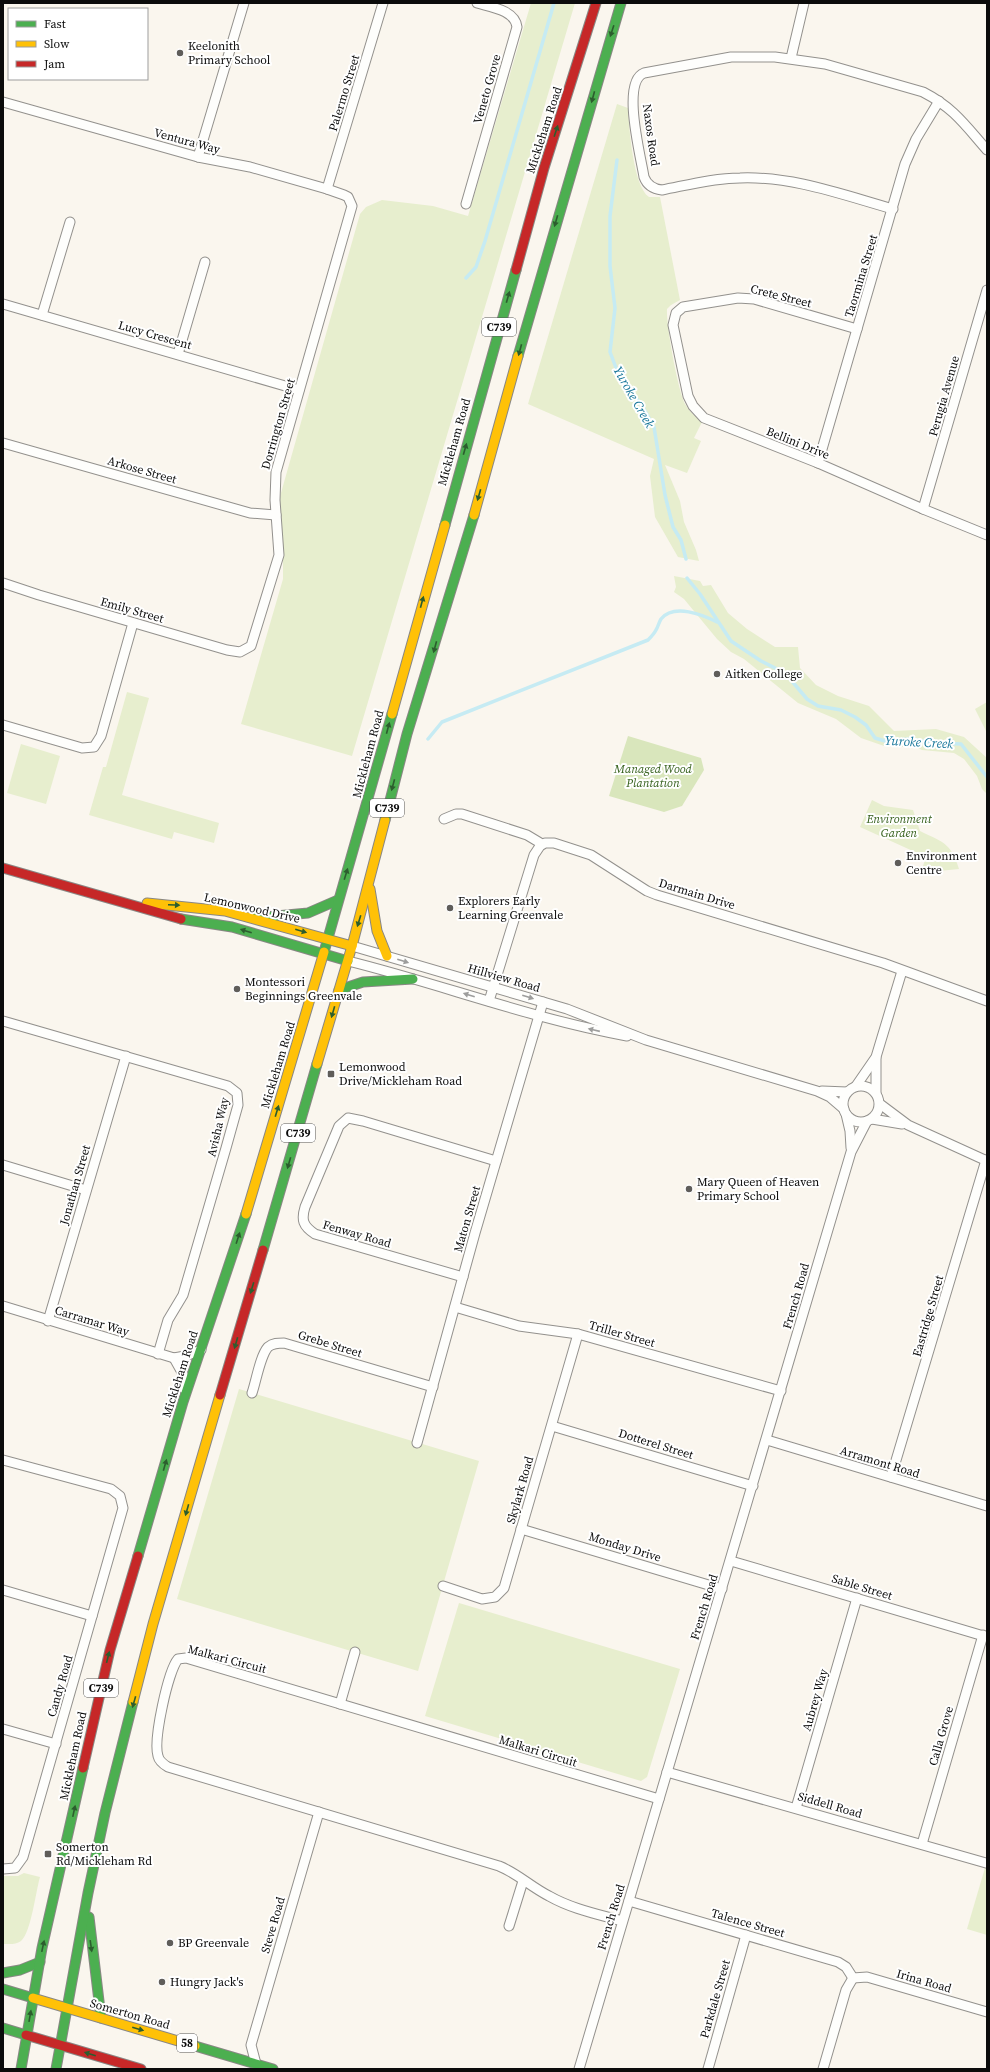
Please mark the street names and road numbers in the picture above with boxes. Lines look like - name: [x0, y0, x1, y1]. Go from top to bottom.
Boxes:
- street label: Veneto Grove: [469, 52, 505, 126]
- street label: Palermo Street: [325, 53, 363, 133]
- street label: Mickleham Road: [522, 84, 566, 175]
- street label: Naxos Road: [639, 103, 663, 167]
- street label: Ventura Way: [152, 124, 223, 158]
- street label: Taormina Street: [841, 232, 881, 320]
- street label: Crete Street: [749, 281, 813, 311]
- street label: Lucy Crescent: [117, 317, 194, 353]
- road number: C739: [482, 318, 516, 336]
- street label: Perugia Avenue: [925, 354, 963, 438]
- street label: Dorrington Street: [257, 377, 299, 471]
- street label: Mickleham Road: [434, 396, 474, 488]
- street label: Bellini Drive: [764, 423, 832, 463]
- street label: Arkose Street: [106, 453, 178, 487]
- street label: Emily Street: [99, 593, 166, 627]
- street label: Mickleham Road: [349, 708, 387, 800]
- road number: C739: [370, 799, 404, 817]
- street label: Darmain Drive: [657, 875, 737, 913]
- street label: Lemonwood Drive: [202, 889, 302, 927]
- street label: Hillview Road: [466, 960, 542, 996]
- street label: Mickleham Road: [257, 1019, 299, 1111]
- street label: Avisha Way: [203, 1095, 233, 1158]
- road number: C739: [281, 1124, 315, 1142]
- street label: Jonathan Street: [56, 1143, 94, 1228]
- street label: Maton Street: [450, 1184, 484, 1254]
- street label: Fenway Road: [321, 1217, 393, 1251]
- street label: French Road: [779, 1261, 813, 1331]
- street label: Eastridge Street: [909, 1273, 947, 1358]
- street label: Carramar Way: [53, 1302, 132, 1340]
- street label: Triller Street: [587, 1317, 657, 1351]
- street label: Grebe Street: [296, 1327, 364, 1361]
- street label: Mickleham Road: [158, 1328, 202, 1419]
- street label: Dotterel Street: [617, 1425, 695, 1463]
- street label: Arramont Road: [838, 1442, 922, 1482]
- street label: Skylark Road: [503, 1454, 537, 1526]
- street label: Monday Drive: [587, 1528, 663, 1566]
- street label: Sable Street: [830, 1570, 894, 1604]
- street label: French Road: [686, 1572, 722, 1642]
- street label: Malkari Circuit: [186, 1641, 268, 1677]
- street label: Candy Road: [44, 1653, 77, 1719]
- street label: Aubrey Way: [798, 1666, 832, 1733]
- road number: C739: [84, 1679, 118, 1697]
- street label: Calla Grove: [925, 1704, 957, 1768]
- street label: Mickleham Road: [56, 1710, 90, 1802]
- street label: Malkari Circuit: [497, 1732, 579, 1770]
- street label: Siddell Road: [796, 1788, 864, 1822]
- street label: French Road: [593, 1882, 629, 1952]
- street label: Steve Road: [257, 1895, 289, 1955]
- street label: Talence Street: [709, 1905, 787, 1941]
- street label: Parkdale Street: [696, 1958, 734, 2040]
- street label: Irina Road: [895, 1966, 954, 1997]
- street label: Somerton Road: [88, 1995, 172, 2033]
- road number: 58: [177, 2034, 197, 2052]

